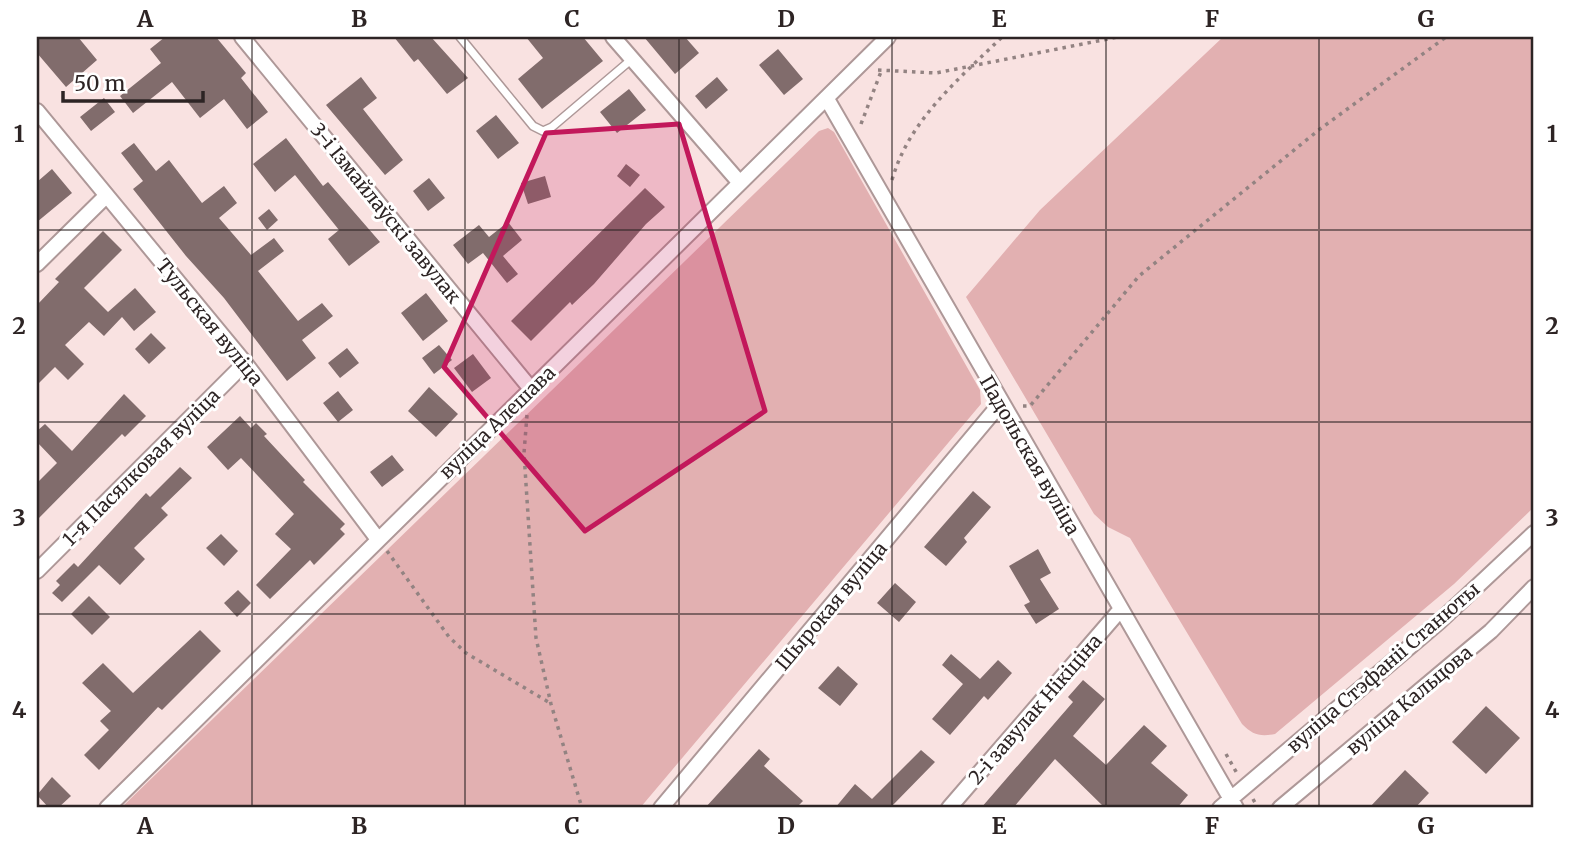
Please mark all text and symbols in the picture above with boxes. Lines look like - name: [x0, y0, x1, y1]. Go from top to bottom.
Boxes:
- text: A: [136, 4, 154, 33]
- text: B: [351, 4, 367, 33]
- text: C: [564, 4, 580, 33]
- text: D: [777, 4, 795, 33]
- text: E: [991, 4, 1007, 33]
- text: F: [1205, 4, 1219, 33]
- text: G: [1418, 4, 1435, 33]
- scale bar: [63, 60, 203, 104]
- text: 50 m: [74, 70, 125, 97]
- street label: 3-і Ізмайлаўскі завулак: [306, 118, 466, 308]
- text: 1: [14, 119, 25, 148]
- text: 1: [1547, 119, 1558, 148]
- street label: Тульская вуліца: [151, 254, 269, 390]
- text: 2: [12, 311, 26, 340]
- text: 2: [1545, 311, 1559, 340]
- street label: вуліца Алешава: [434, 361, 560, 483]
- street label: Падольская вуліца: [975, 371, 1085, 539]
- street label: 1-я Пасялковая вуліца: [57, 383, 225, 551]
- text: 3: [12, 503, 26, 532]
- text: 3: [1545, 503, 1559, 532]
- street label: Шырокая вуліца: [770, 537, 892, 675]
- street label: вуліца Стэфаніі Станюты: [1282, 577, 1484, 757]
- street label: 2-і завулак Нікіціна: [963, 629, 1107, 789]
- street label: вуліца Кальцова: [1341, 640, 1477, 760]
- text: 4: [12, 695, 27, 724]
- text: 4: [1545, 695, 1560, 724]
- text: A: [136, 811, 154, 840]
- text: B: [351, 811, 367, 840]
- text: C: [564, 811, 580, 840]
- text: D: [777, 811, 795, 840]
- text: E: [991, 811, 1007, 840]
- text: F: [1205, 811, 1219, 840]
- text: G: [1418, 811, 1435, 840]

